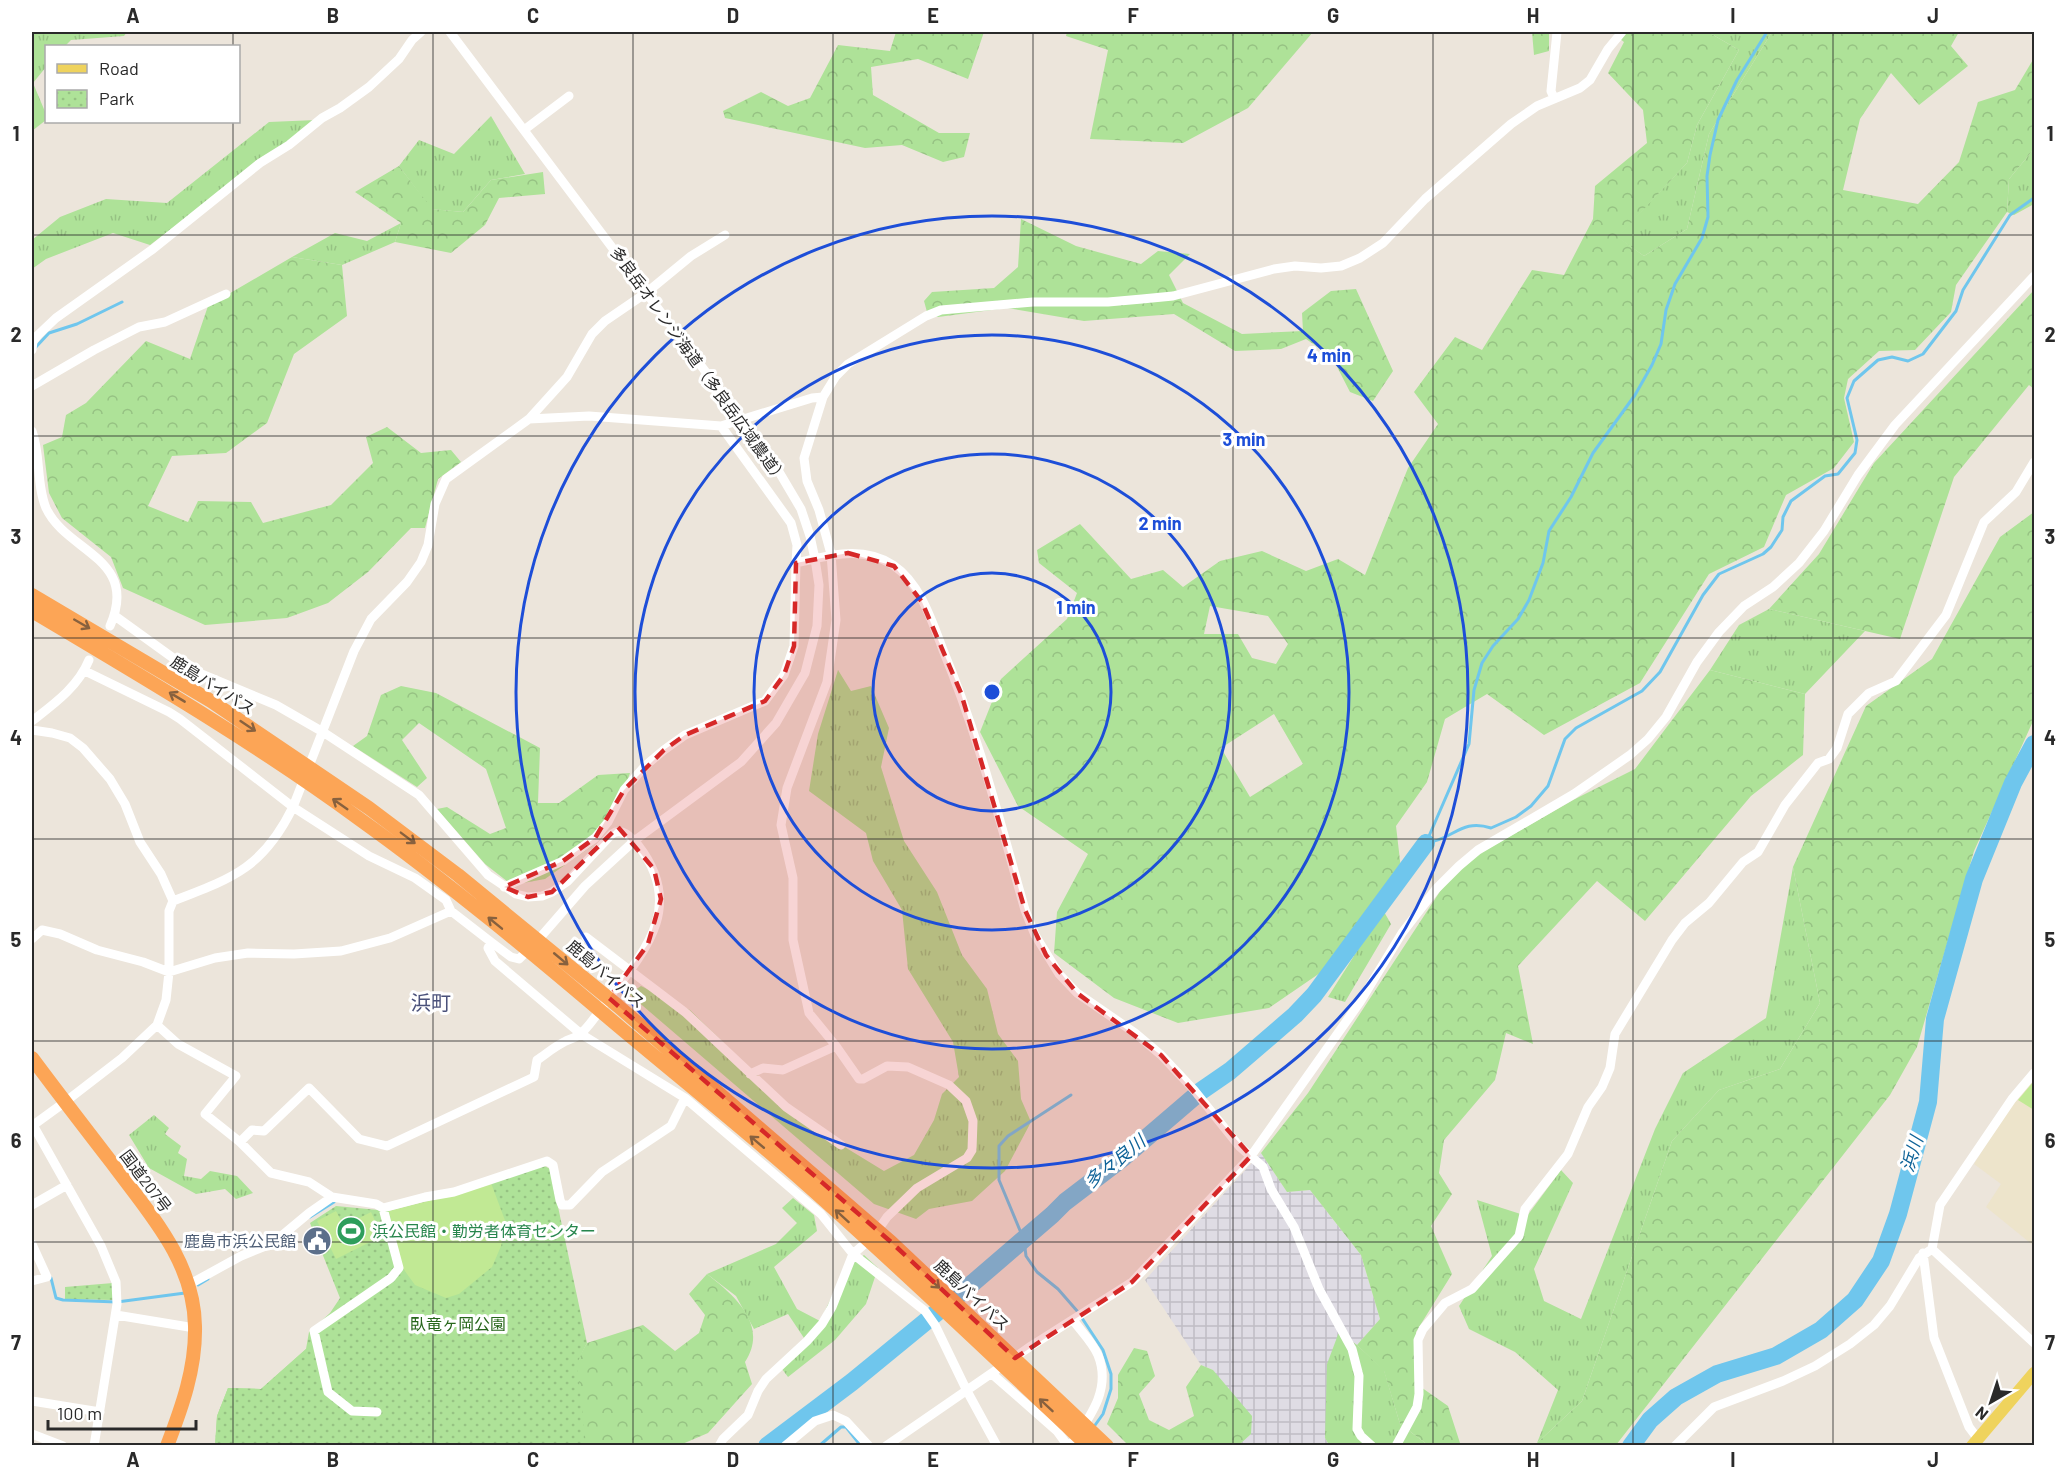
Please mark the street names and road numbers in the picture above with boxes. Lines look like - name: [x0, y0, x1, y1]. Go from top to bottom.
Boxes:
- street label: 多良岳オレンジ海道（多良岳広域農道）: [607, 243, 792, 487]
- street label: 鹿島バイパス: [168, 651, 259, 718]
- street label: 鹿島バイパス: [564, 936, 649, 1012]
- street label: 国道207号: [117, 1146, 176, 1216]
- street label: 鹿島バイパス: [931, 1255, 1014, 1334]

